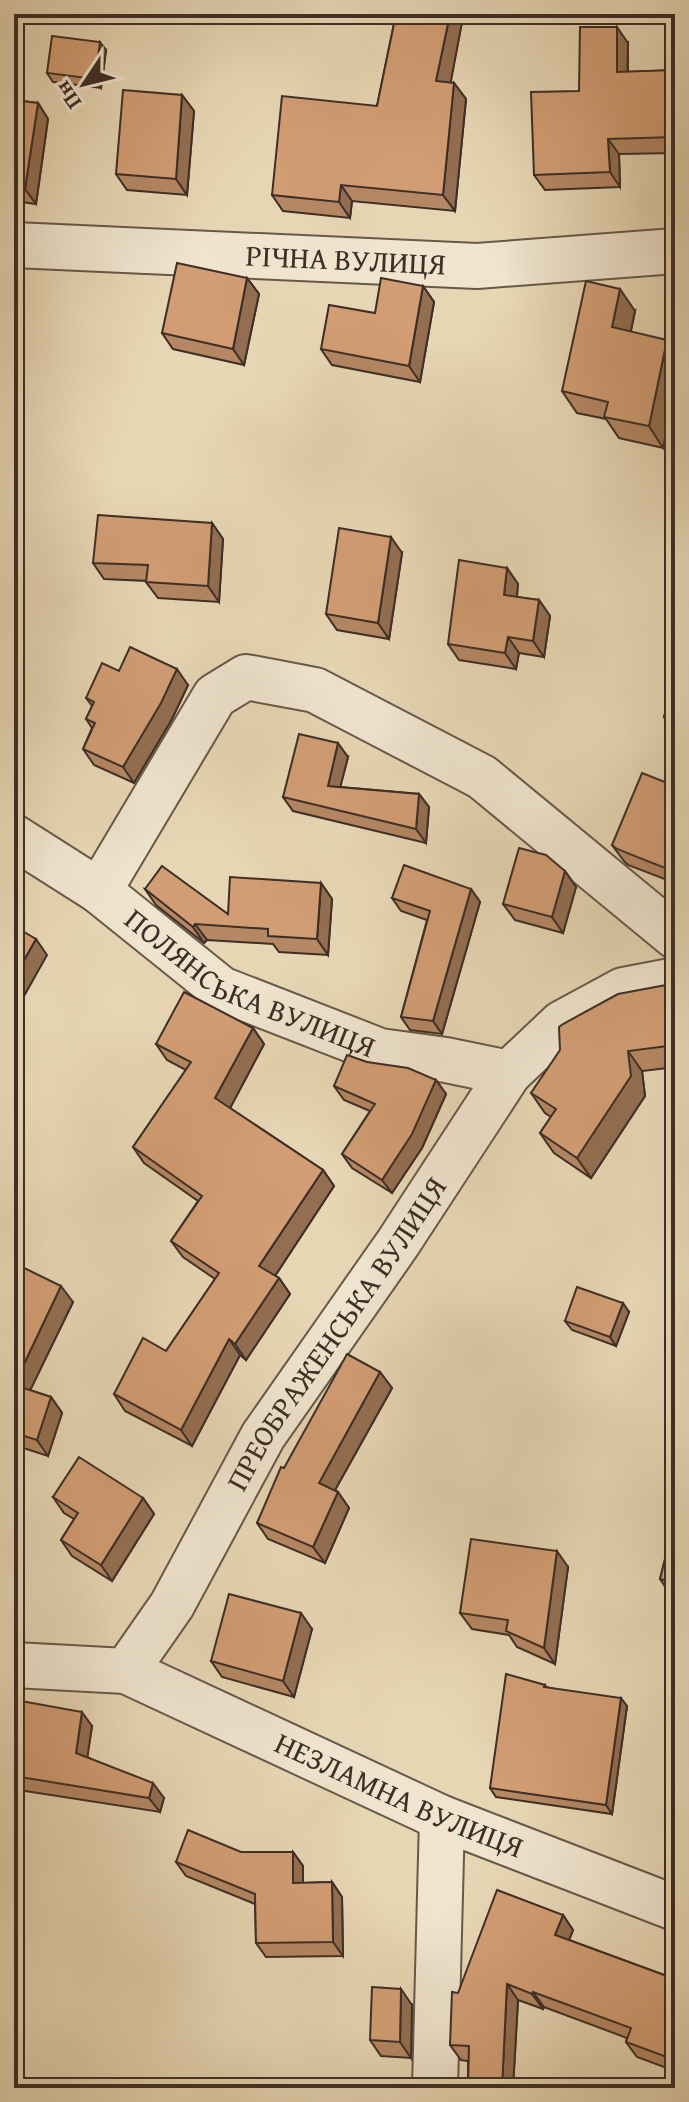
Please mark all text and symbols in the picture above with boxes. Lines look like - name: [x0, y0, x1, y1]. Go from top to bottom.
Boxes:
- north arrow: [44, 44, 124, 124]
- text: Пн: [46, 75, 89, 116]
- street label: РІЧНА ВУЛИЦЯ: [245, 233, 447, 286]
- street label: ПОЛЯНСЬКА ВУЛИЦЯ: [116, 897, 382, 1068]
- street label: ПРЕОБРАЖЕНСЬКА ВУЛИЦЯ: [215, 1167, 457, 1498]
- street label: НЕЗЛАМНА ВУЛИЦЯ: [268, 1720, 530, 1868]

